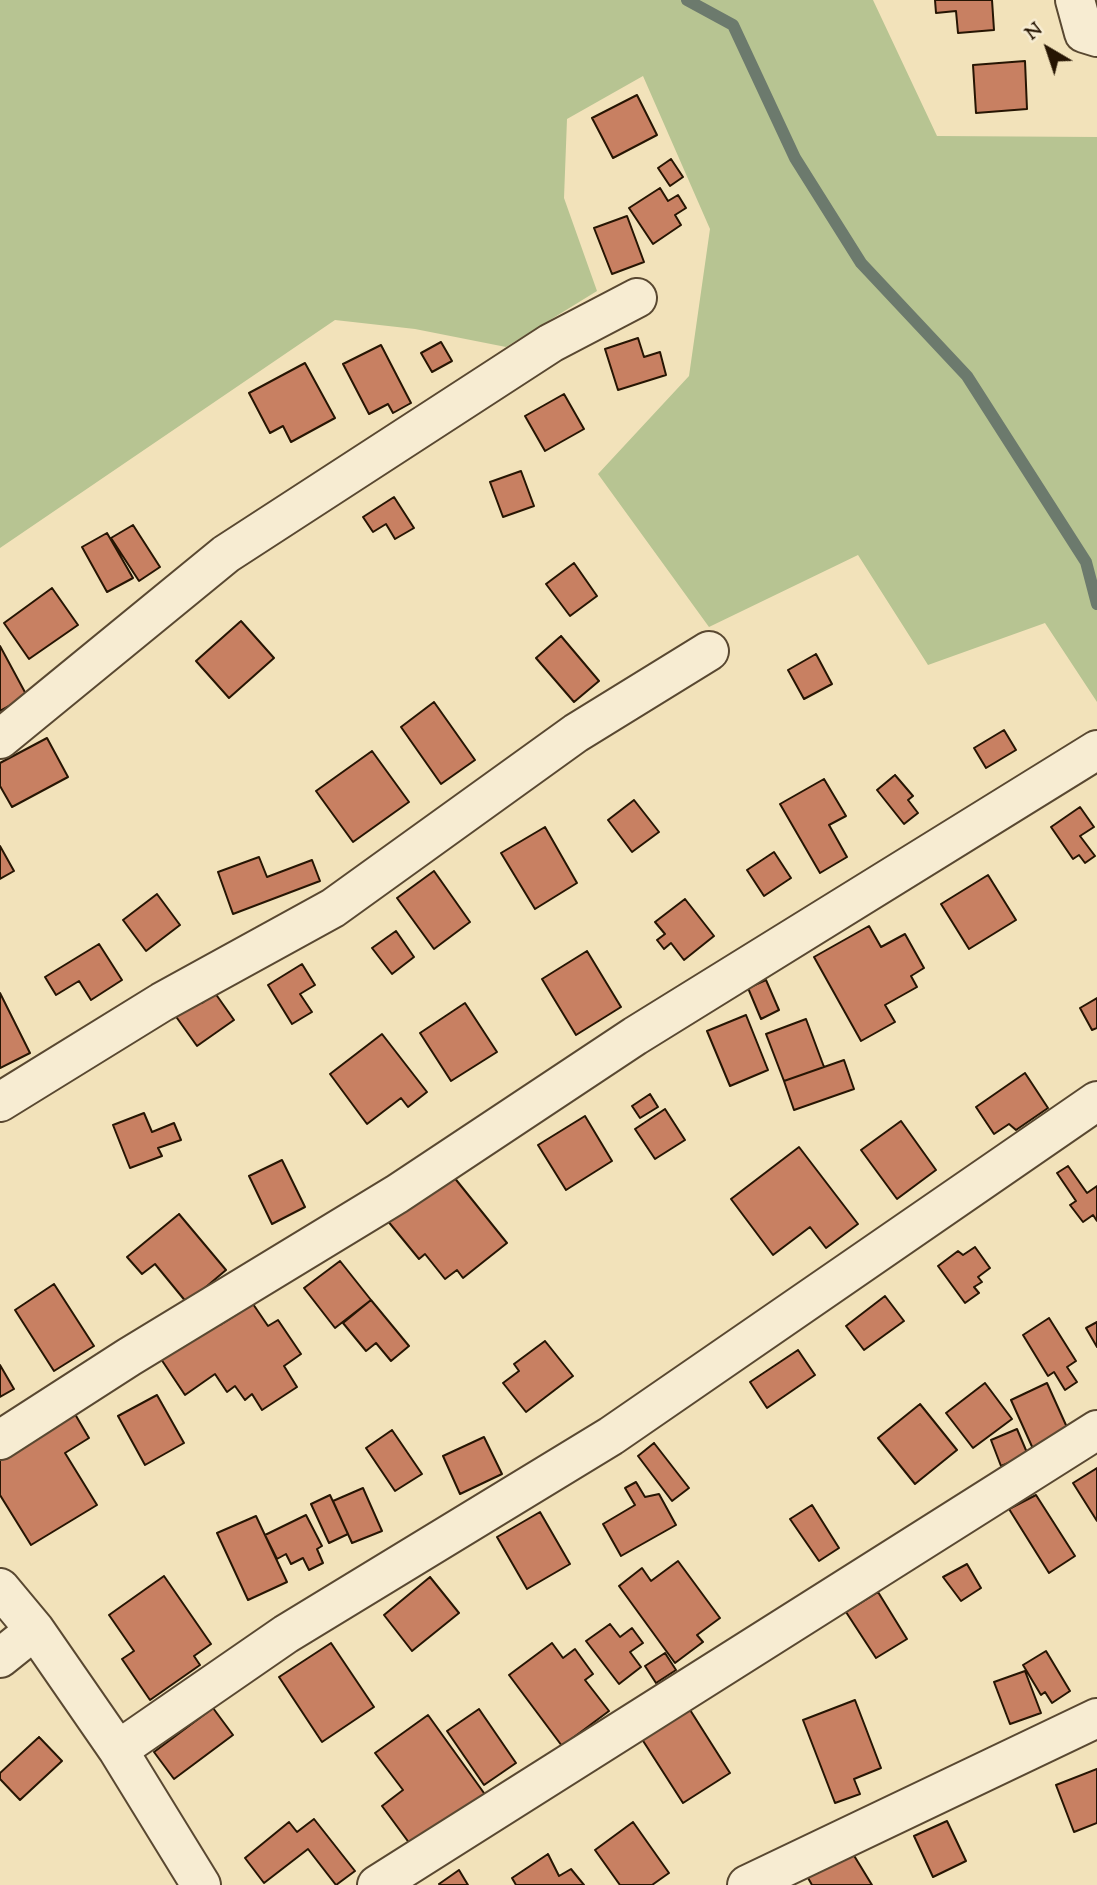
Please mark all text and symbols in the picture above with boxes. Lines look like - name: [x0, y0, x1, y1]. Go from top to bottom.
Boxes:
- north arrow: [1013, 14, 1083, 84]
- text: N: [1020, 17, 1049, 48]

